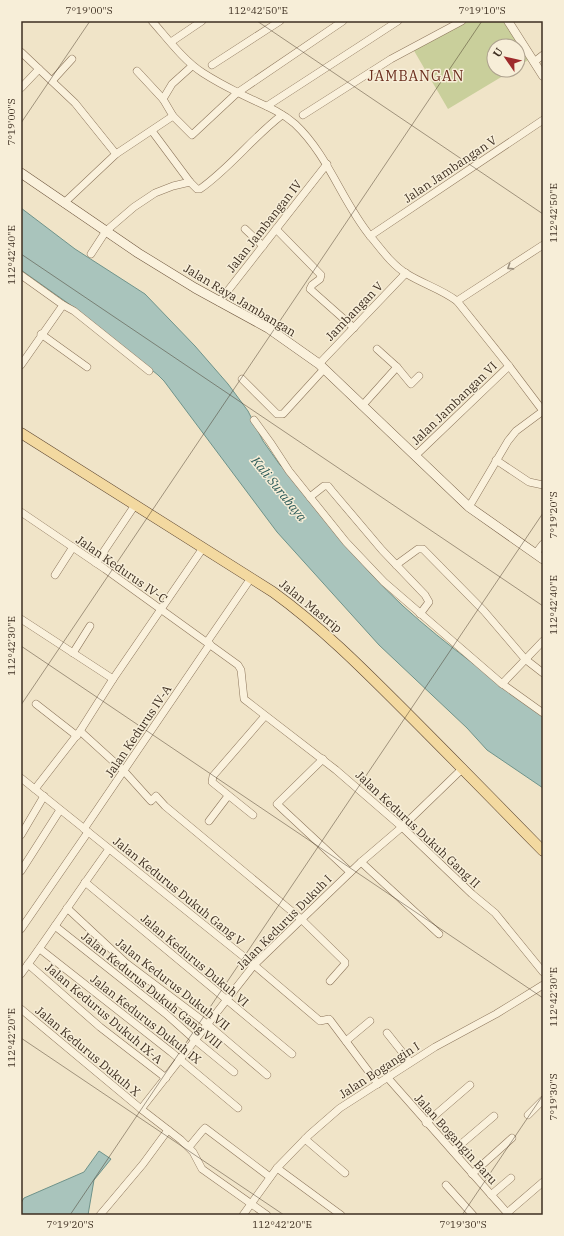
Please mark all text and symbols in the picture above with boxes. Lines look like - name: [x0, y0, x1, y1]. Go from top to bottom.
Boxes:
- text: 7°19'00"S: [65, 4, 113, 17]
- text: 112°42'50"E: [228, 4, 288, 17]
- text: 7°19'10"S: [458, 4, 506, 17]
- north arrow: [486, 38, 526, 78]
- text: U: [490, 45, 506, 60]
- district label: JAMBANGAN: [368, 67, 464, 85]
- text: 7°19'00"S: [5, 98, 18, 146]
- street label: Jalan Jambangan V: [401, 132, 499, 206]
- street label: Jalan Jambangan IV: [223, 177, 305, 275]
- text: 112°42'50"E: [547, 183, 560, 243]
- text: 112°42'40"E: [5, 225, 18, 285]
- street label: Jalan Raya Jambangan: [181, 261, 299, 340]
- one-way arrow: [507, 262, 514, 269]
- street label: Jambangan V: [322, 278, 386, 344]
- street label: Jalan Jambangan VI: [408, 358, 500, 448]
- water label: Kali Surabaya: [247, 452, 310, 525]
- text: 7°19'20"S: [547, 491, 560, 539]
- street label: Jalan Kedurus IV-C: [73, 532, 171, 606]
- text: 112°42'40"E: [547, 575, 560, 635]
- street label: Jalan Mastrip: [277, 576, 345, 636]
- text: 112°42'30"E: [5, 616, 18, 676]
- street label: Jalan Kedurus IV-A: [102, 681, 175, 780]
- street label: Jalan Kedurus Dukuh Gang II: [353, 767, 483, 891]
- street label: Jalan Kedurus Dukuh Gang V: [110, 833, 248, 949]
- street label: Jalan Kedurus Dukuh I: [233, 871, 335, 973]
- street label: Jalan Kedurus Dukuh VI: [138, 910, 252, 1010]
- street label: Jalan Kedurus Dukuh Gang VIII: [79, 929, 225, 1051]
- street label: Jalan Kedurus Dukuh VII: [113, 935, 233, 1033]
- street label: Jalan Kedurus Dukuh IX-A: [42, 960, 166, 1066]
- text: 112°42'30"E: [547, 967, 560, 1027]
- street label: Jalan Kedurus Dukuh IX: [88, 971, 204, 1067]
- street label: Jalan Kedurus Dukuh X: [33, 1003, 143, 1099]
- text: 112°42'20"E: [5, 1008, 18, 1068]
- street label: Jalan Bogangin I: [336, 1038, 422, 1102]
- text: 7°19'30"S: [547, 1073, 560, 1121]
- street label: Jalan Bogangin Baru: [411, 1091, 501, 1188]
- text: 7°19'20"S: [46, 1218, 94, 1231]
- text: 112°42'20"E: [252, 1218, 312, 1231]
- text: 7°19'30"S: [439, 1218, 487, 1231]

